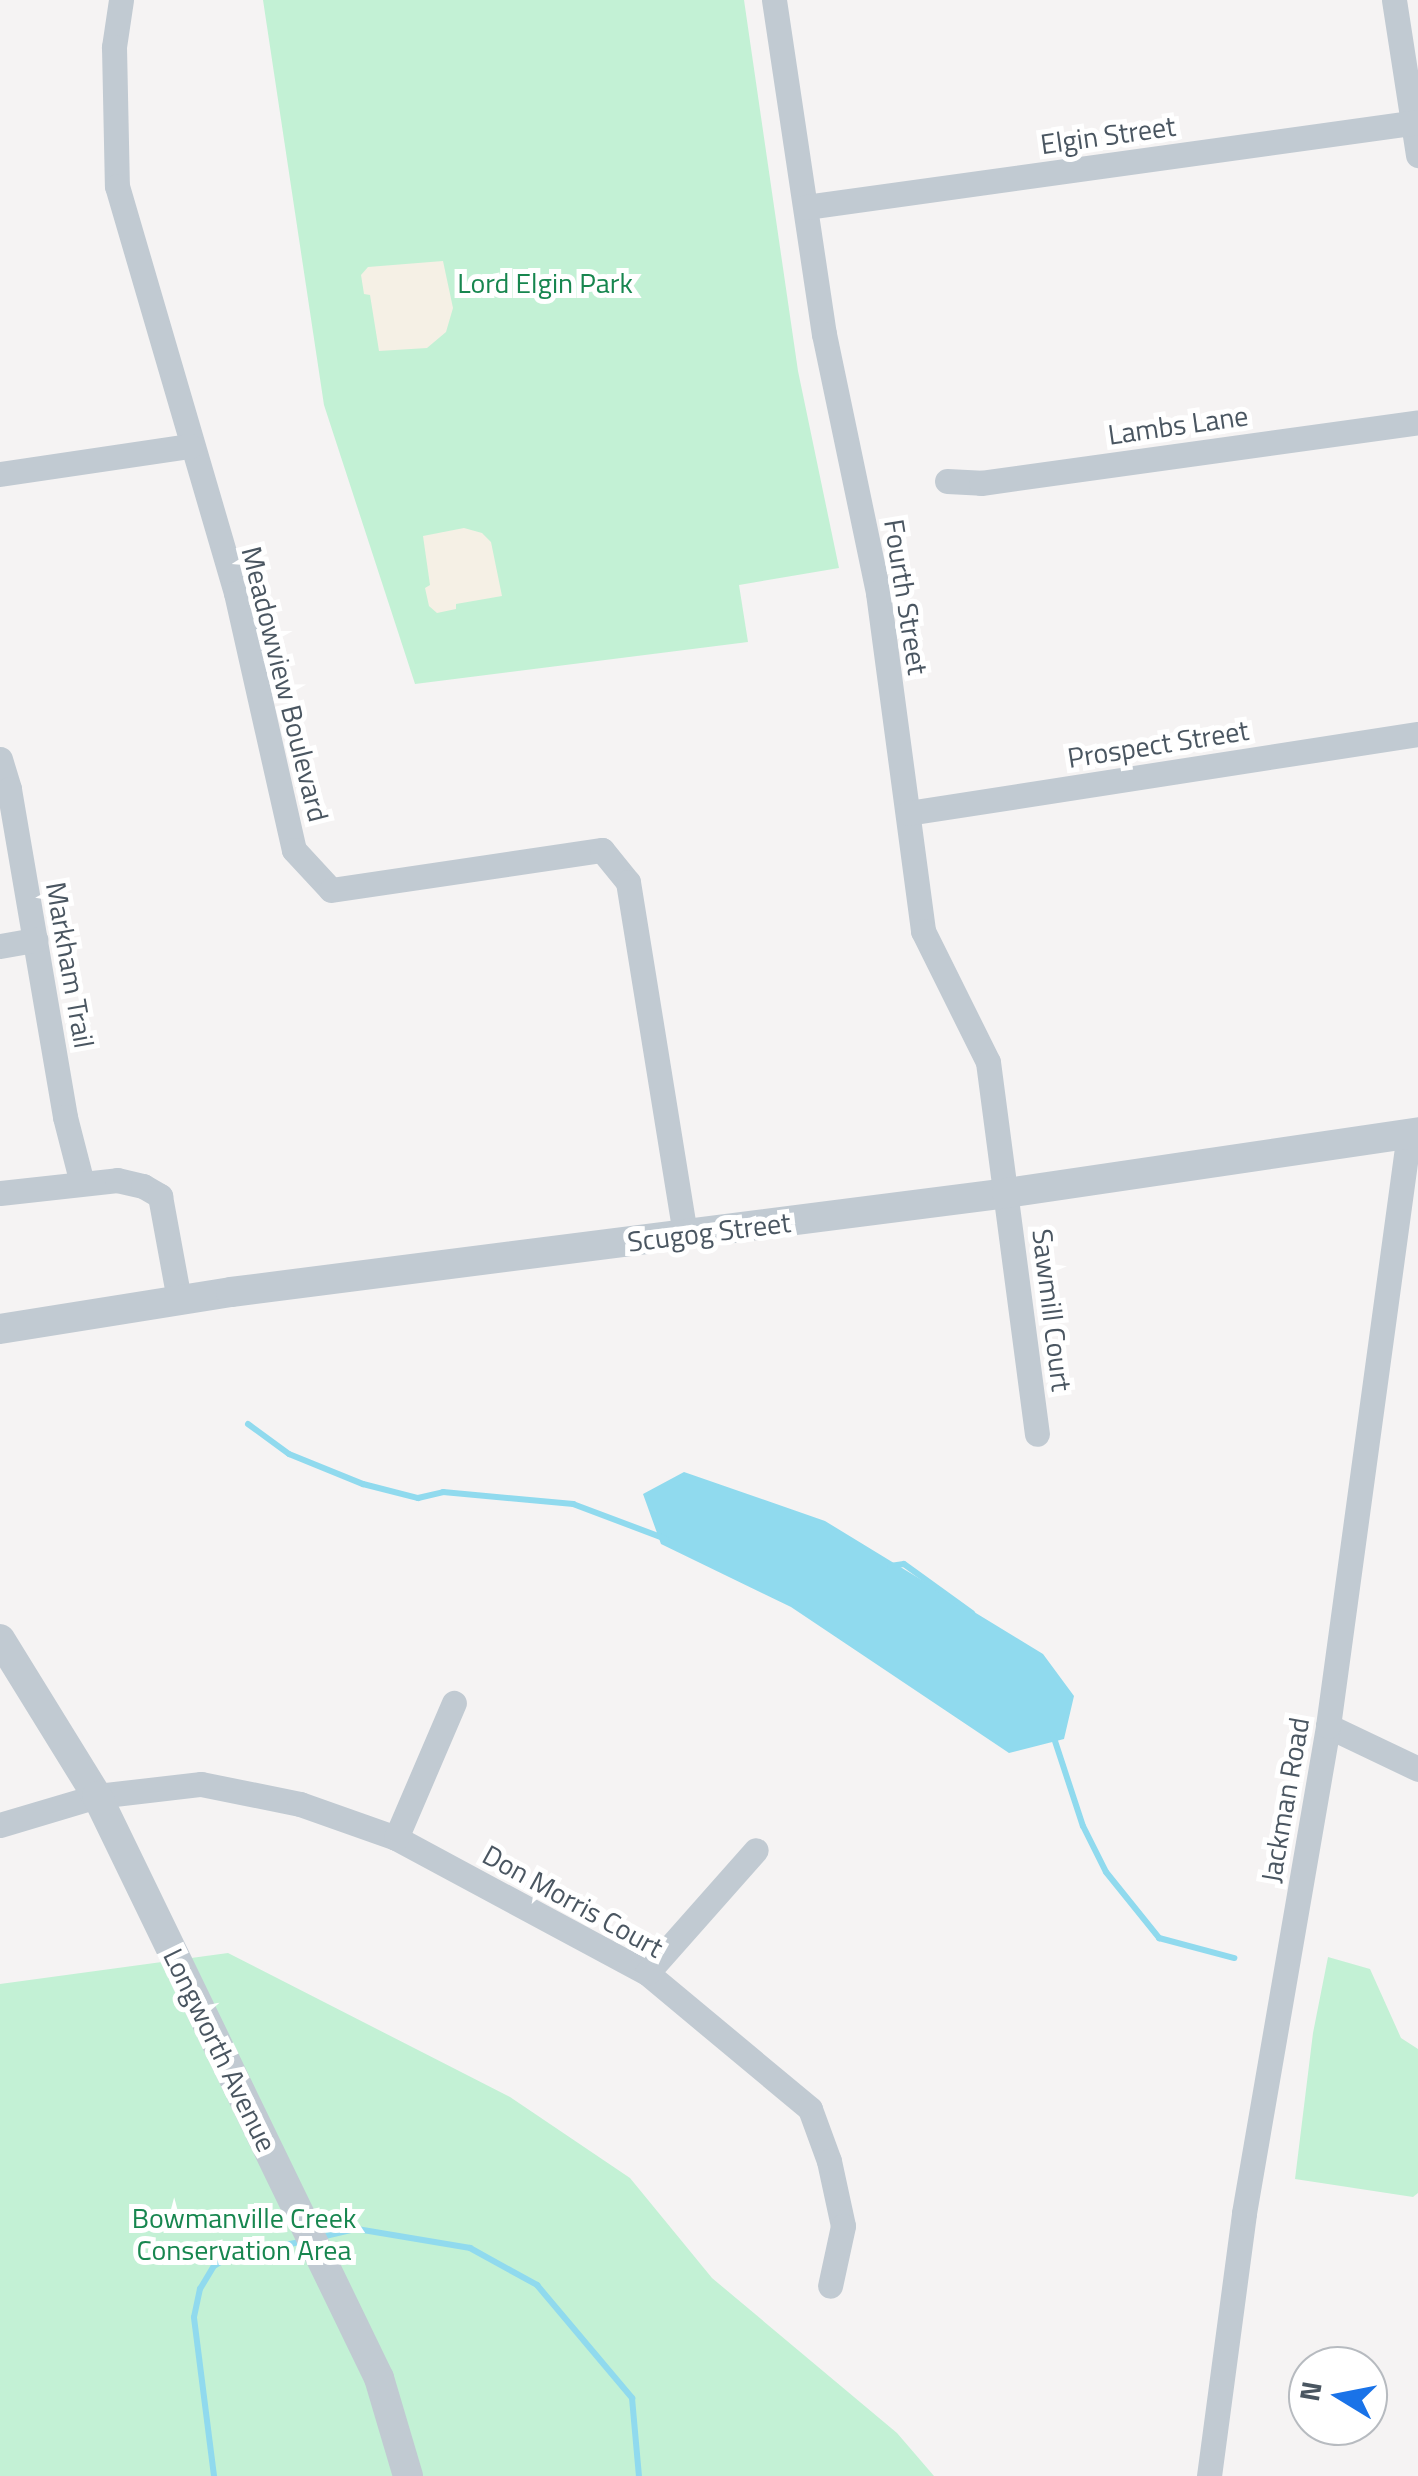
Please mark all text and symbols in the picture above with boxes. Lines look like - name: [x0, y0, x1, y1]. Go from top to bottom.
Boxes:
- street label: Elgin Street: [1038, 109, 1178, 161]
- park label: Lord Elgin Park: [457, 266, 633, 300]
- street label: Lambs Lane: [1106, 399, 1250, 451]
- street label: Fourth Street: [877, 517, 935, 677]
- street label: Meadowview Boulevard: [235, 543, 335, 825]
- street label: Prospect Street: [1065, 713, 1251, 775]
- street label: Markham Trail: [39, 879, 101, 1051]
- street label: Scugog Street: [625, 1205, 793, 1259]
- street label: Sawmill Court: [1025, 1227, 1079, 1393]
- street label: Jackman Road: [1254, 1715, 1316, 1885]
- street label: Don Morris Court: [477, 1838, 669, 1964]
- street label: Longworth Avenue: [156, 1943, 284, 2157]
- park label: Bowmanville Creek Conservation Area: [132, 2201, 356, 2267]
- north arrow: [1288, 2346, 1388, 2446]
- text: N: [1287, 2378, 1333, 2404]

